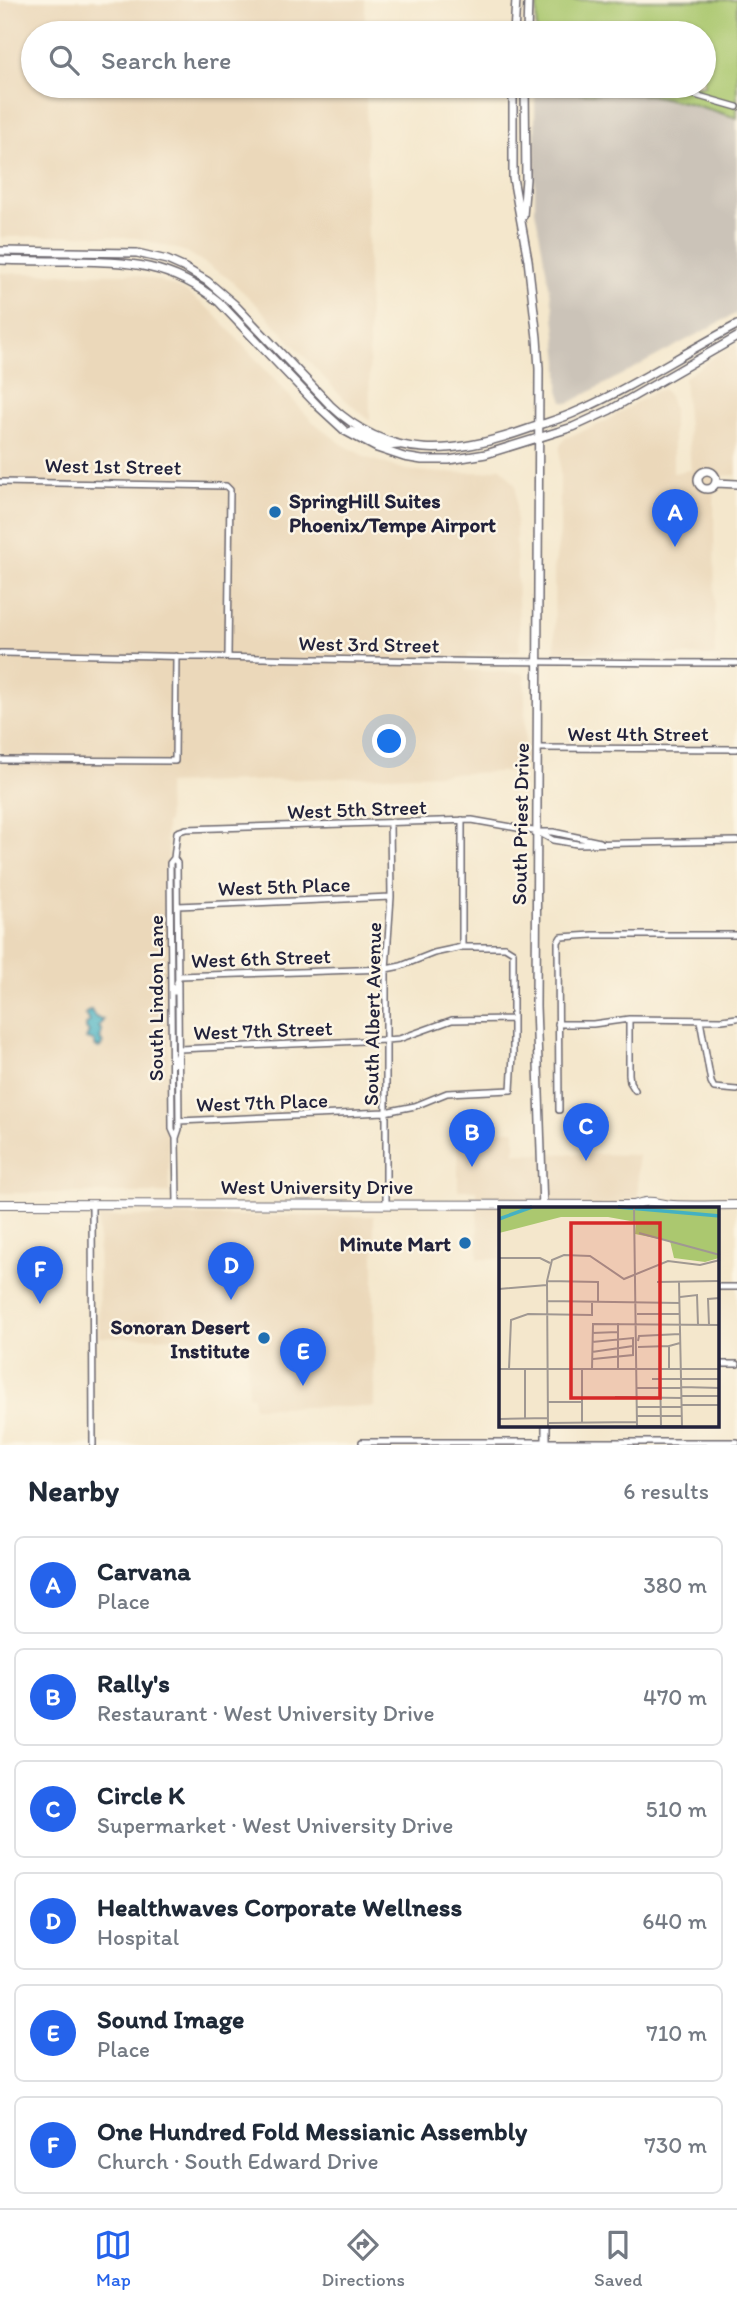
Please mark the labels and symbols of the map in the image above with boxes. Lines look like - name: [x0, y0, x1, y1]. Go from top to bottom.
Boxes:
- street label: West 1st Street: [44, 452, 182, 480]
- place label: SpringHill Suites Phoenix/Tempe Airport: [289, 488, 496, 538]
- pin: A: [652, 489, 698, 547]
- marker: SpringHill Suites Phoenix/Tempe Airport: [267, 504, 283, 520]
- street label: West 3rd Street: [298, 630, 440, 658]
- street label: West 4th Street: [567, 721, 709, 746]
- your location: [372, 724, 406, 758]
- street label: South Priest Drive: [506, 743, 534, 905]
- street label: West 5th Street: [287, 794, 427, 824]
- street label: West 5th Place: [217, 871, 351, 901]
- street label: South Lindon Lane: [143, 915, 168, 1081]
- street label: South Albert Avenue: [358, 922, 386, 1106]
- street label: West 6th Street: [191, 943, 332, 973]
- street label: West 7th Street: [193, 1015, 333, 1045]
- street label: West 7th Place: [195, 1087, 329, 1117]
- pin: C: [563, 1103, 609, 1161]
- pin: B: [449, 1109, 495, 1167]
- street label: West University Drive: [221, 1174, 413, 1199]
- inset map: [499, 1207, 720, 1428]
- place label: Minute Mart: [339, 1231, 451, 1256]
- marker: Minute Mart: [457, 1235, 473, 1251]
- pin: D: [208, 1242, 254, 1300]
- pin: F: [17, 1246, 63, 1304]
- place label: Sonoran Desert Institute: [110, 1314, 250, 1363]
- pin: E: [280, 1328, 326, 1386]
- marker: Sonoran Desert Institute: [256, 1330, 272, 1346]

